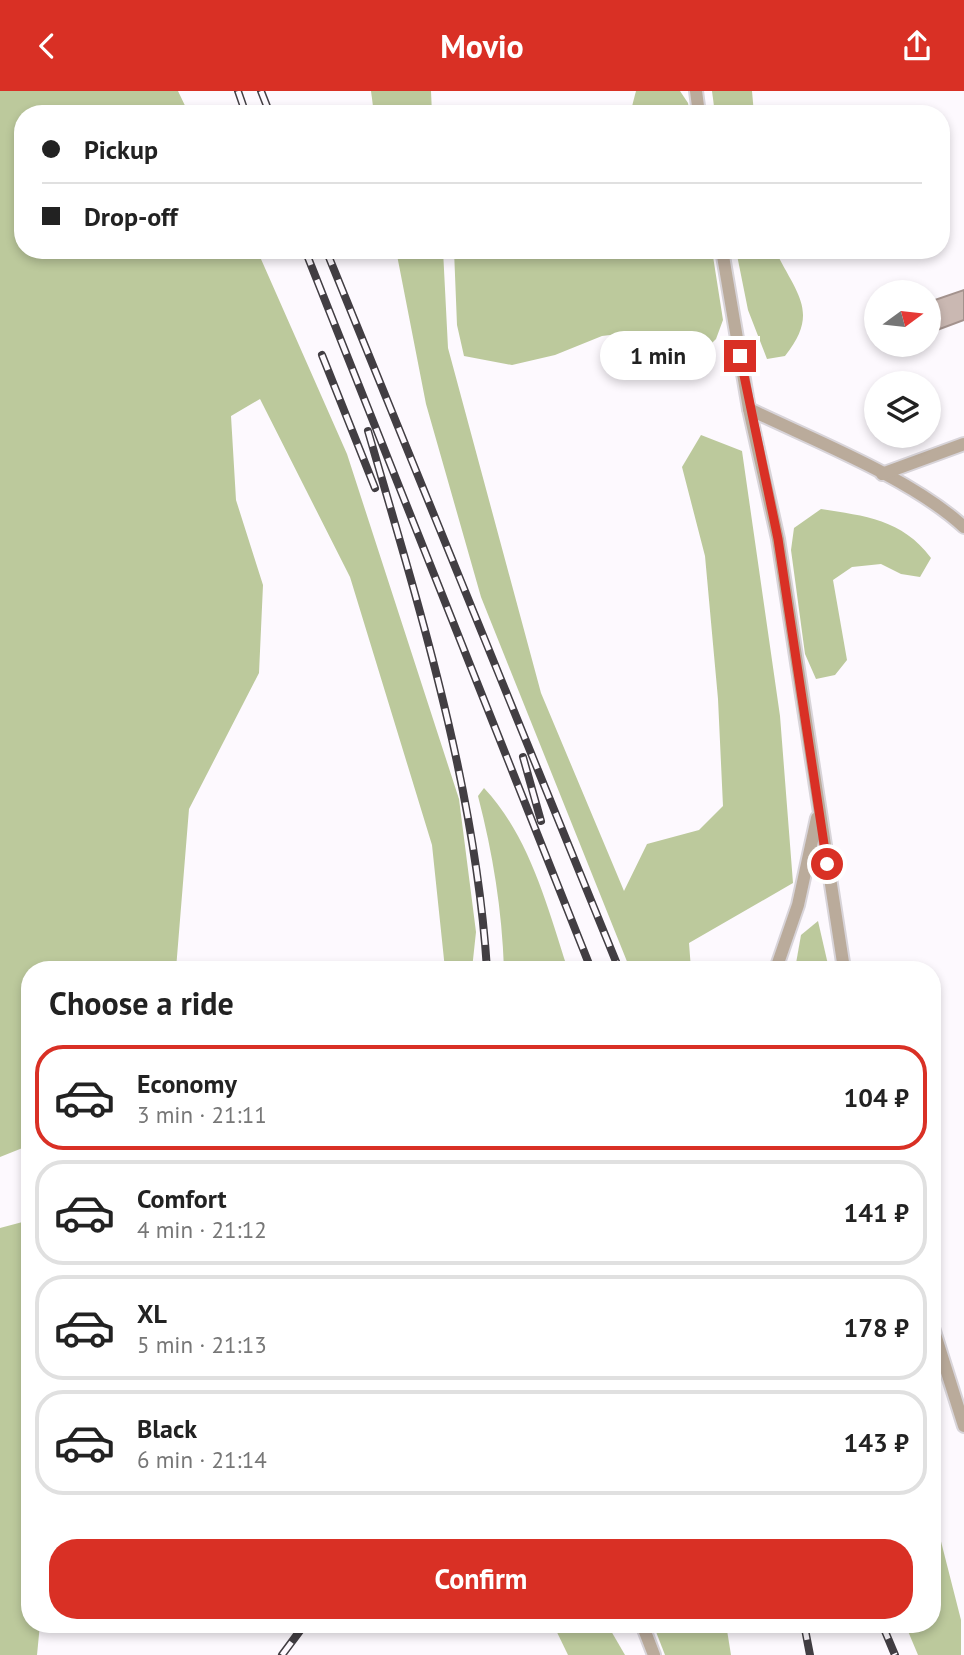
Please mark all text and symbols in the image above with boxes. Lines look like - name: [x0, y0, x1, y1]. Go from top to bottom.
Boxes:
- text: Movio: [440, 25, 524, 67]
- icon: back: [28, 27, 66, 65]
- icon: share: [898, 27, 936, 65]
- text: Pickup: [84, 133, 158, 166]
- text: Drop-off: [84, 200, 178, 233]
- north arrow: [864, 280, 942, 357]
- map controls: [864, 280, 941, 448]
- callout: 1 min: [600, 331, 716, 381]
- route end: [724, 340, 756, 372]
- text: 1 min: [630, 341, 686, 370]
- button: layers: [864, 371, 941, 448]
- route start: [811, 848, 843, 880]
- text: Choose a ride: [49, 982, 234, 1024]
- icon: car: [53, 1066, 116, 1129]
- text: Economy: [137, 1067, 237, 1100]
- text: 104 ₽: [843, 1081, 909, 1114]
- text: 3 min · 21:11: [137, 1100, 267, 1129]
- icon: car: [53, 1181, 116, 1244]
- text: Comfort: [137, 1182, 227, 1215]
- text: 141 ₽: [843, 1196, 909, 1229]
- text: 4 min · 21:12: [137, 1215, 267, 1244]
- icon: car: [53, 1296, 116, 1359]
- text: XL: [137, 1297, 167, 1330]
- text: 178 ₽: [843, 1311, 909, 1344]
- text: 5 min · 21:13: [137, 1330, 267, 1359]
- icon: car: [53, 1411, 116, 1474]
- text: Black: [137, 1412, 197, 1445]
- text: 143 ₽: [843, 1426, 909, 1459]
- text: 6 min · 21:14: [137, 1445, 267, 1474]
- button: Confirm: [49, 1539, 913, 1619]

